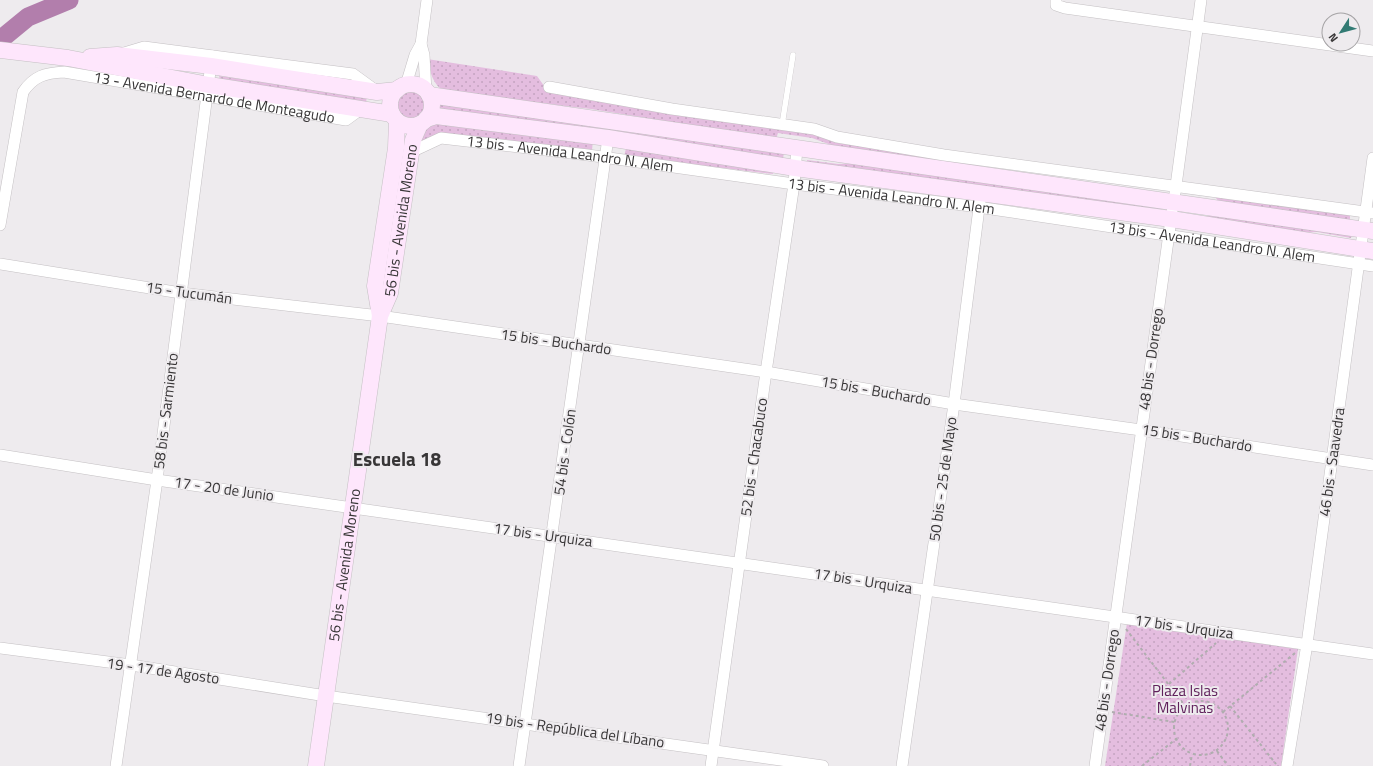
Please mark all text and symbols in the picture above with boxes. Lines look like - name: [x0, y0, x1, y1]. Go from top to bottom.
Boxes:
- north arrow: [1321, 12, 1361, 52]
- text: N: [1324, 30, 1342, 46]
- street label: 13 - Avenida Bernardo de Monteagudo: [92, 65, 337, 129]
- street label: 13 bis - Avenida Leandro N. Alem: [465, 129, 675, 178]
- street label: 56 bis - Avenida Moreno: [378, 142, 423, 298]
- street label: 13 bis - Avenida Leandro N. Alem: [786, 171, 996, 220]
- street label: 13 bis - Avenida Leandro N. Alem: [1107, 215, 1317, 268]
- street label: 15 - Tucumán: [144, 275, 234, 310]
- street label: 48 bis - Dorrego: [1132, 307, 1169, 411]
- street label: 15 bis - Buchardo: [499, 322, 613, 361]
- street label: 58 bis - Sarmiento: [147, 351, 184, 470]
- street label: 15 bis - Buchardo: [819, 369, 933, 412]
- street label: 52 bis - Chacabuco: [734, 396, 773, 518]
- street label: 46 bis - Saavedra: [1312, 405, 1351, 518]
- street label: 54 bis - Colón: [547, 407, 582, 497]
- street label: 50 bis - 25 de Mayo: [922, 415, 963, 543]
- street label: 15 bis - Buchardo: [1140, 417, 1254, 458]
- district label: Escuela 18: [353, 444, 442, 473]
- street label: 17 - 20 de Junio: [173, 470, 275, 507]
- street label: 56 bis - Avenida Moreno: [322, 487, 366, 643]
- street label: 17 bis - Urquiza: [492, 516, 594, 553]
- street label: 17 bis - Urquiza: [812, 561, 915, 600]
- street label: 17 bis - Urquiza: [1133, 608, 1235, 645]
- street label: 48 bis - Dorrego: [1088, 628, 1125, 732]
- street label: 19 - 17 de Agosto: [105, 651, 221, 690]
- park label: Plaza Islas Malvinas: [1152, 679, 1218, 719]
- street label: 19 bis - República del Líbano: [484, 706, 666, 753]

